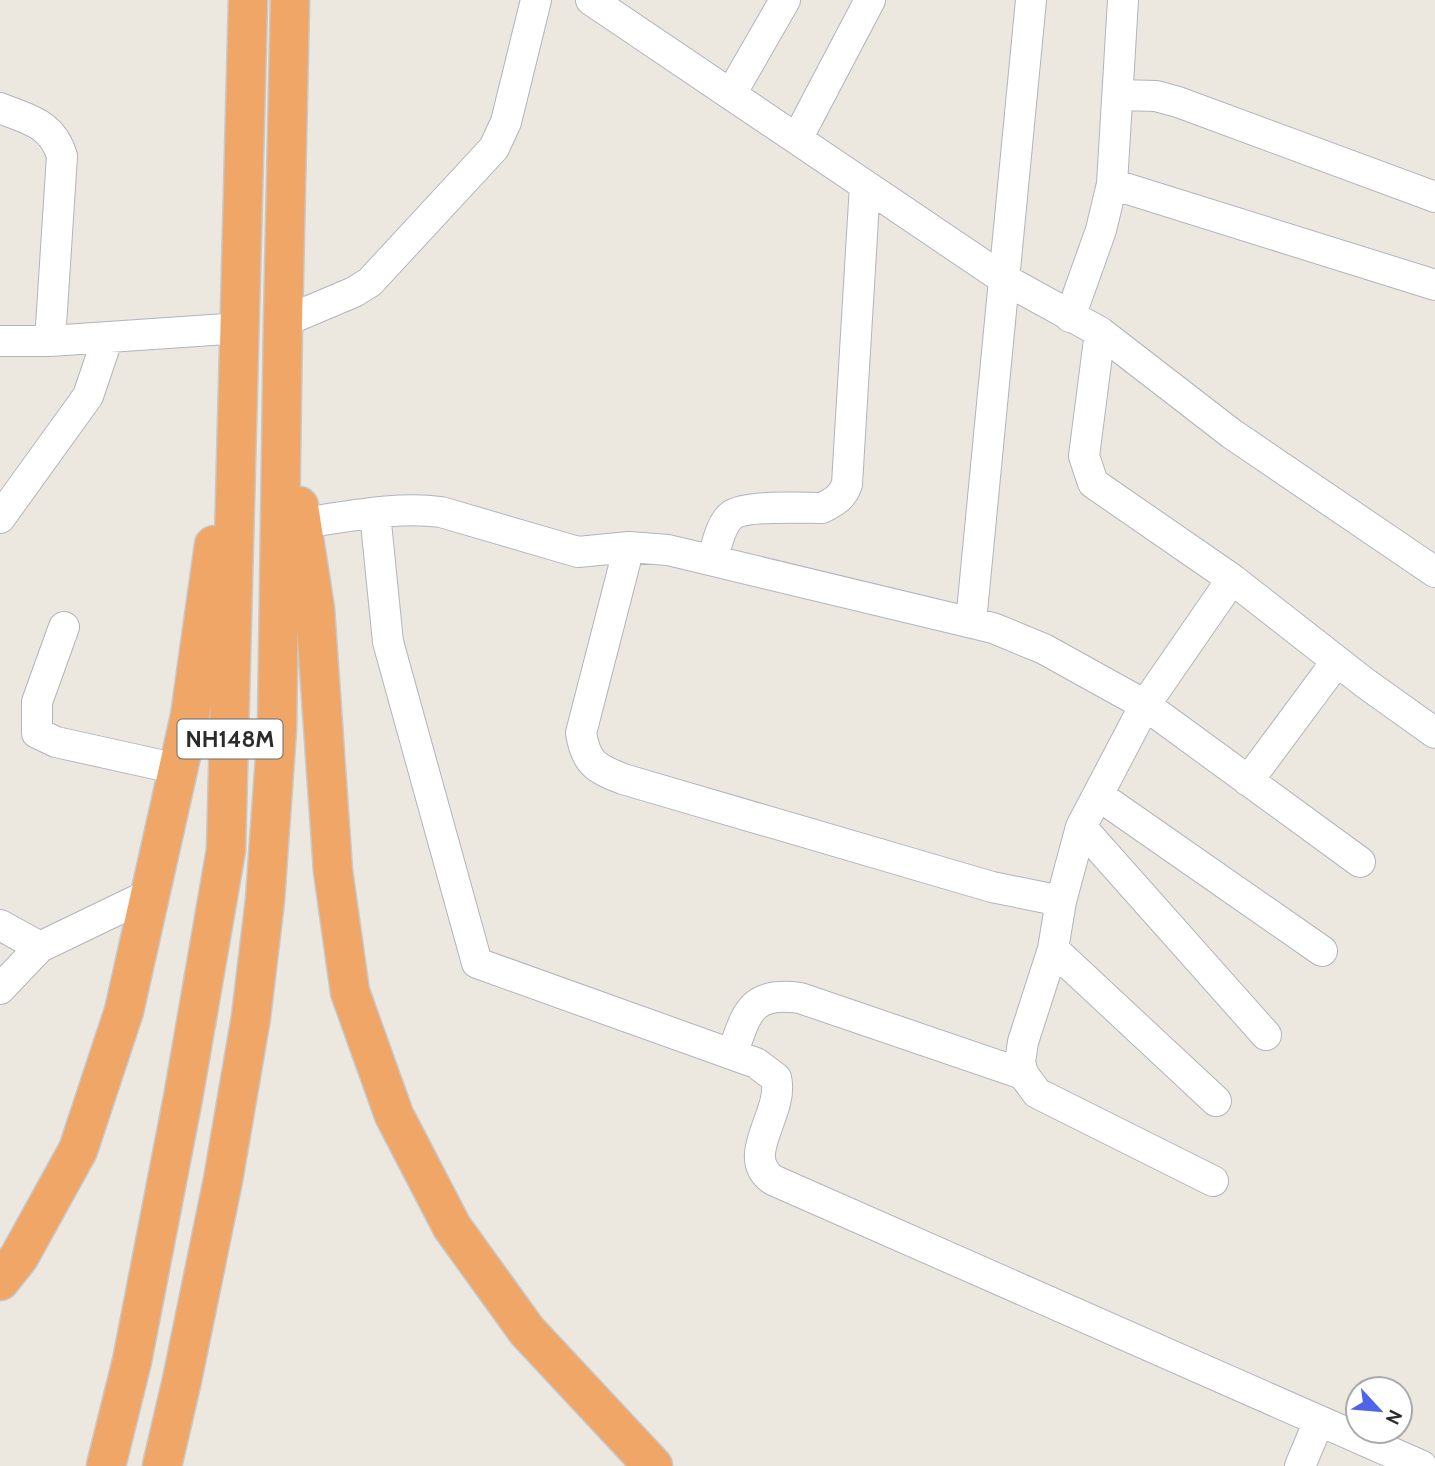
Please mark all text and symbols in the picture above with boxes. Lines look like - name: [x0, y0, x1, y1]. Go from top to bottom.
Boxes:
- road number: NH148M: [177, 720, 282, 758]
- north arrow: [1344, 1375, 1414, 1445]
- text: N: [1381, 1406, 1407, 1428]

